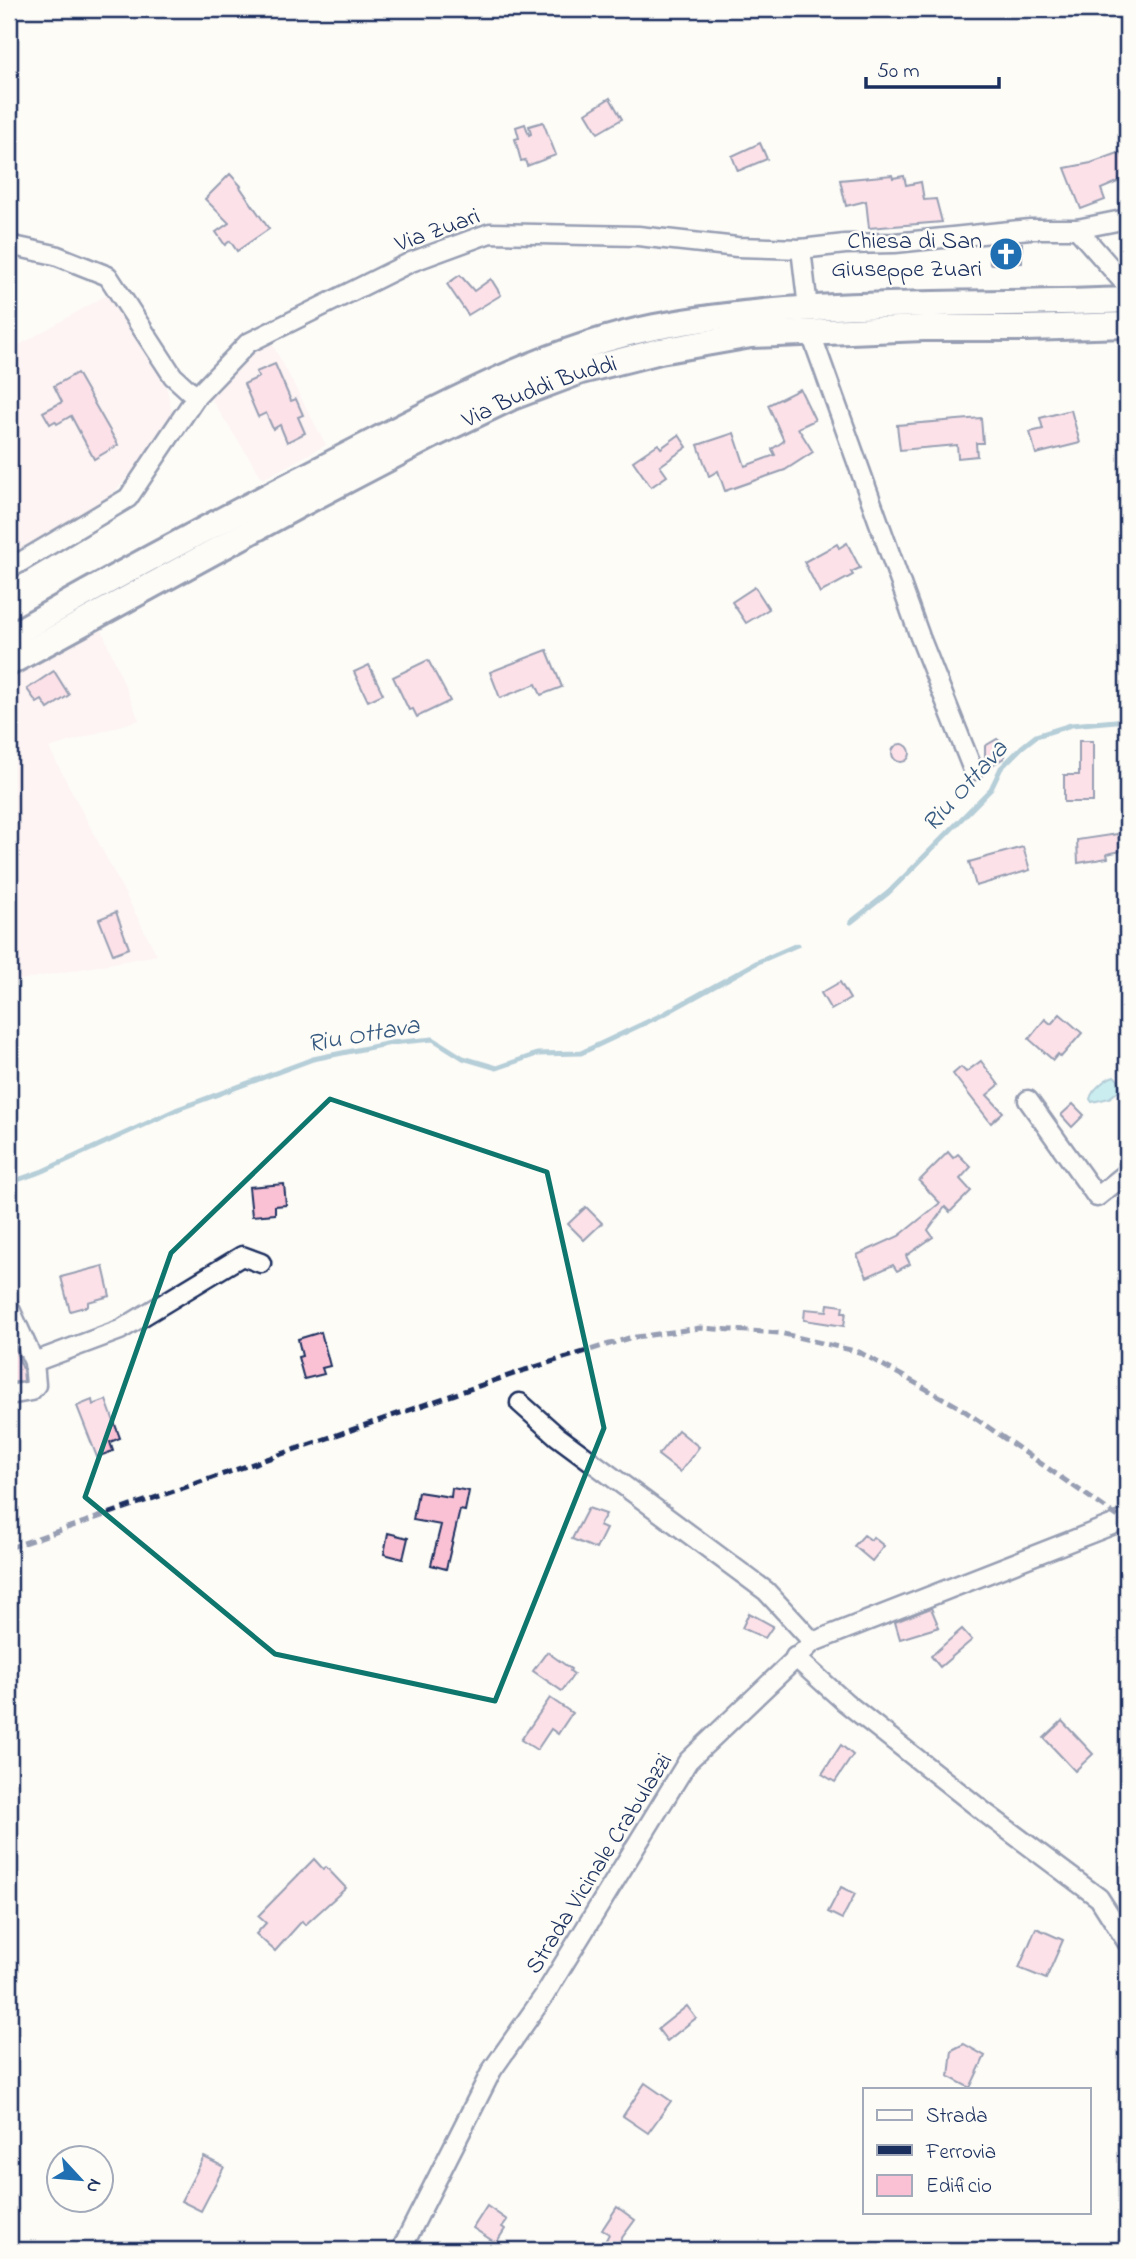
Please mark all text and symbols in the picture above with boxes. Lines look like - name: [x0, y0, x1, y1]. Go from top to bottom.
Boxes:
- scale bar: [866, 46, 1000, 90]
- text: 50 m: [877, 57, 920, 87]
- street label: Via Zuari: [390, 200, 485, 263]
- place label: Chiesa di San Giuseppe Zuari: [831, 225, 982, 288]
- church icon: Chiesa di San Giuseppe Zuari: [987, 235, 1025, 273]
- street label: Via Buddi Buddi: [456, 348, 621, 439]
- water label: Riu Ottava: [914, 732, 1019, 842]
- water label: Riu Ottava: [305, 1007, 423, 1064]
- street label: Strada Vicinale Crabulazzi: [518, 1747, 683, 1982]
- legend: [863, 2088, 1090, 2214]
- text: Strada: [926, 2102, 988, 2132]
- text: Ferrovia: [925, 2138, 996, 2168]
- north arrow: [46, 2144, 116, 2214]
- text: Edificio: [926, 2172, 992, 2202]
- text: N: [78, 2174, 108, 2197]

